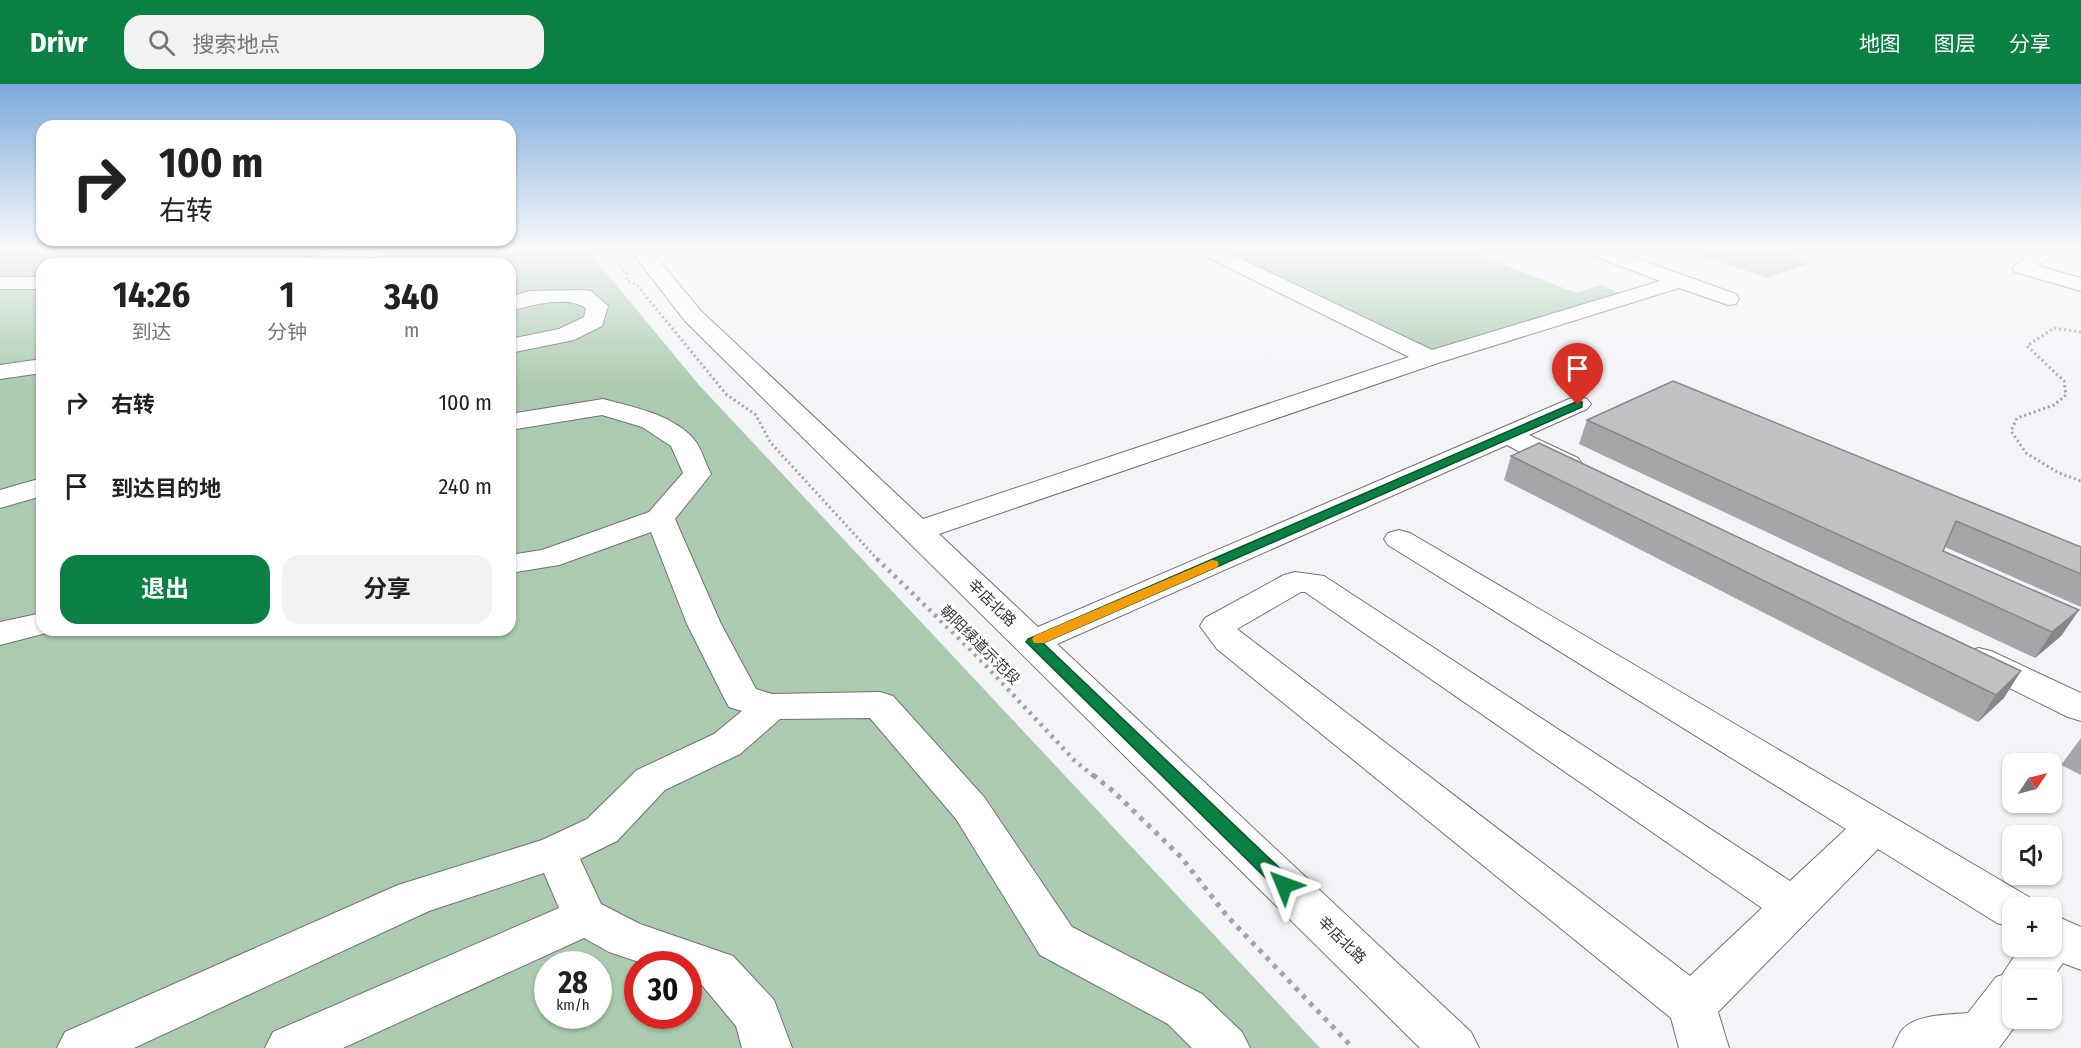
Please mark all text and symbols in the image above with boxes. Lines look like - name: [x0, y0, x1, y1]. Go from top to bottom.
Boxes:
- search box: [124, 15, 544, 69]
- text: Drivr: [30, 26, 88, 59]
- icon: search: [145, 26, 178, 59]
- text: 搜索地点: [193, 31, 281, 58]
- text: 地图: [1859, 31, 1901, 57]
- text: 图层: [1934, 31, 1976, 57]
- text: 分享: [2009, 31, 2051, 57]
- text: 100 m: [159, 138, 263, 188]
- icon: right: [60, 144, 138, 222]
- text: 右转: [159, 195, 213, 227]
- text: 14:26: [113, 273, 190, 317]
- text: 1: [280, 273, 295, 317]
- text: 340: [384, 275, 439, 319]
- text: m: [404, 318, 419, 342]
- text: 到达: [132, 320, 172, 344]
- text: 分钟: [267, 320, 307, 344]
- pin: [1552, 343, 1603, 405]
- icon: arrive: [1561, 352, 1594, 385]
- icon: right: [60, 386, 93, 419]
- text: 100 m: [438, 389, 492, 416]
- text: 右转: [111, 391, 155, 418]
- icon: arrive: [60, 470, 93, 503]
- text: 240 m: [439, 473, 492, 500]
- text: 到达目的地: [111, 475, 221, 502]
- button: 退出: [60, 555, 270, 624]
- button: 分享: [282, 555, 492, 624]
- street label: 辛店北路: [964, 576, 1020, 630]
- street label: 朝阳绿道示范段: [937, 602, 1023, 688]
- north arrow: [2002, 753, 2062, 813]
- map controls: [2002, 753, 2062, 1029]
- button: sound: [2002, 825, 2062, 885]
- position arrow: [1252, 853, 1316, 917]
- button: +: [2002, 897, 2062, 957]
- street label: 辛店北路: [1314, 913, 1370, 967]
- speed limit sign: 30: [624, 951, 702, 1029]
- text: 28: [558, 965, 588, 1001]
- button: −: [2002, 969, 2062, 1029]
- text: km/h: [556, 996, 590, 1014]

